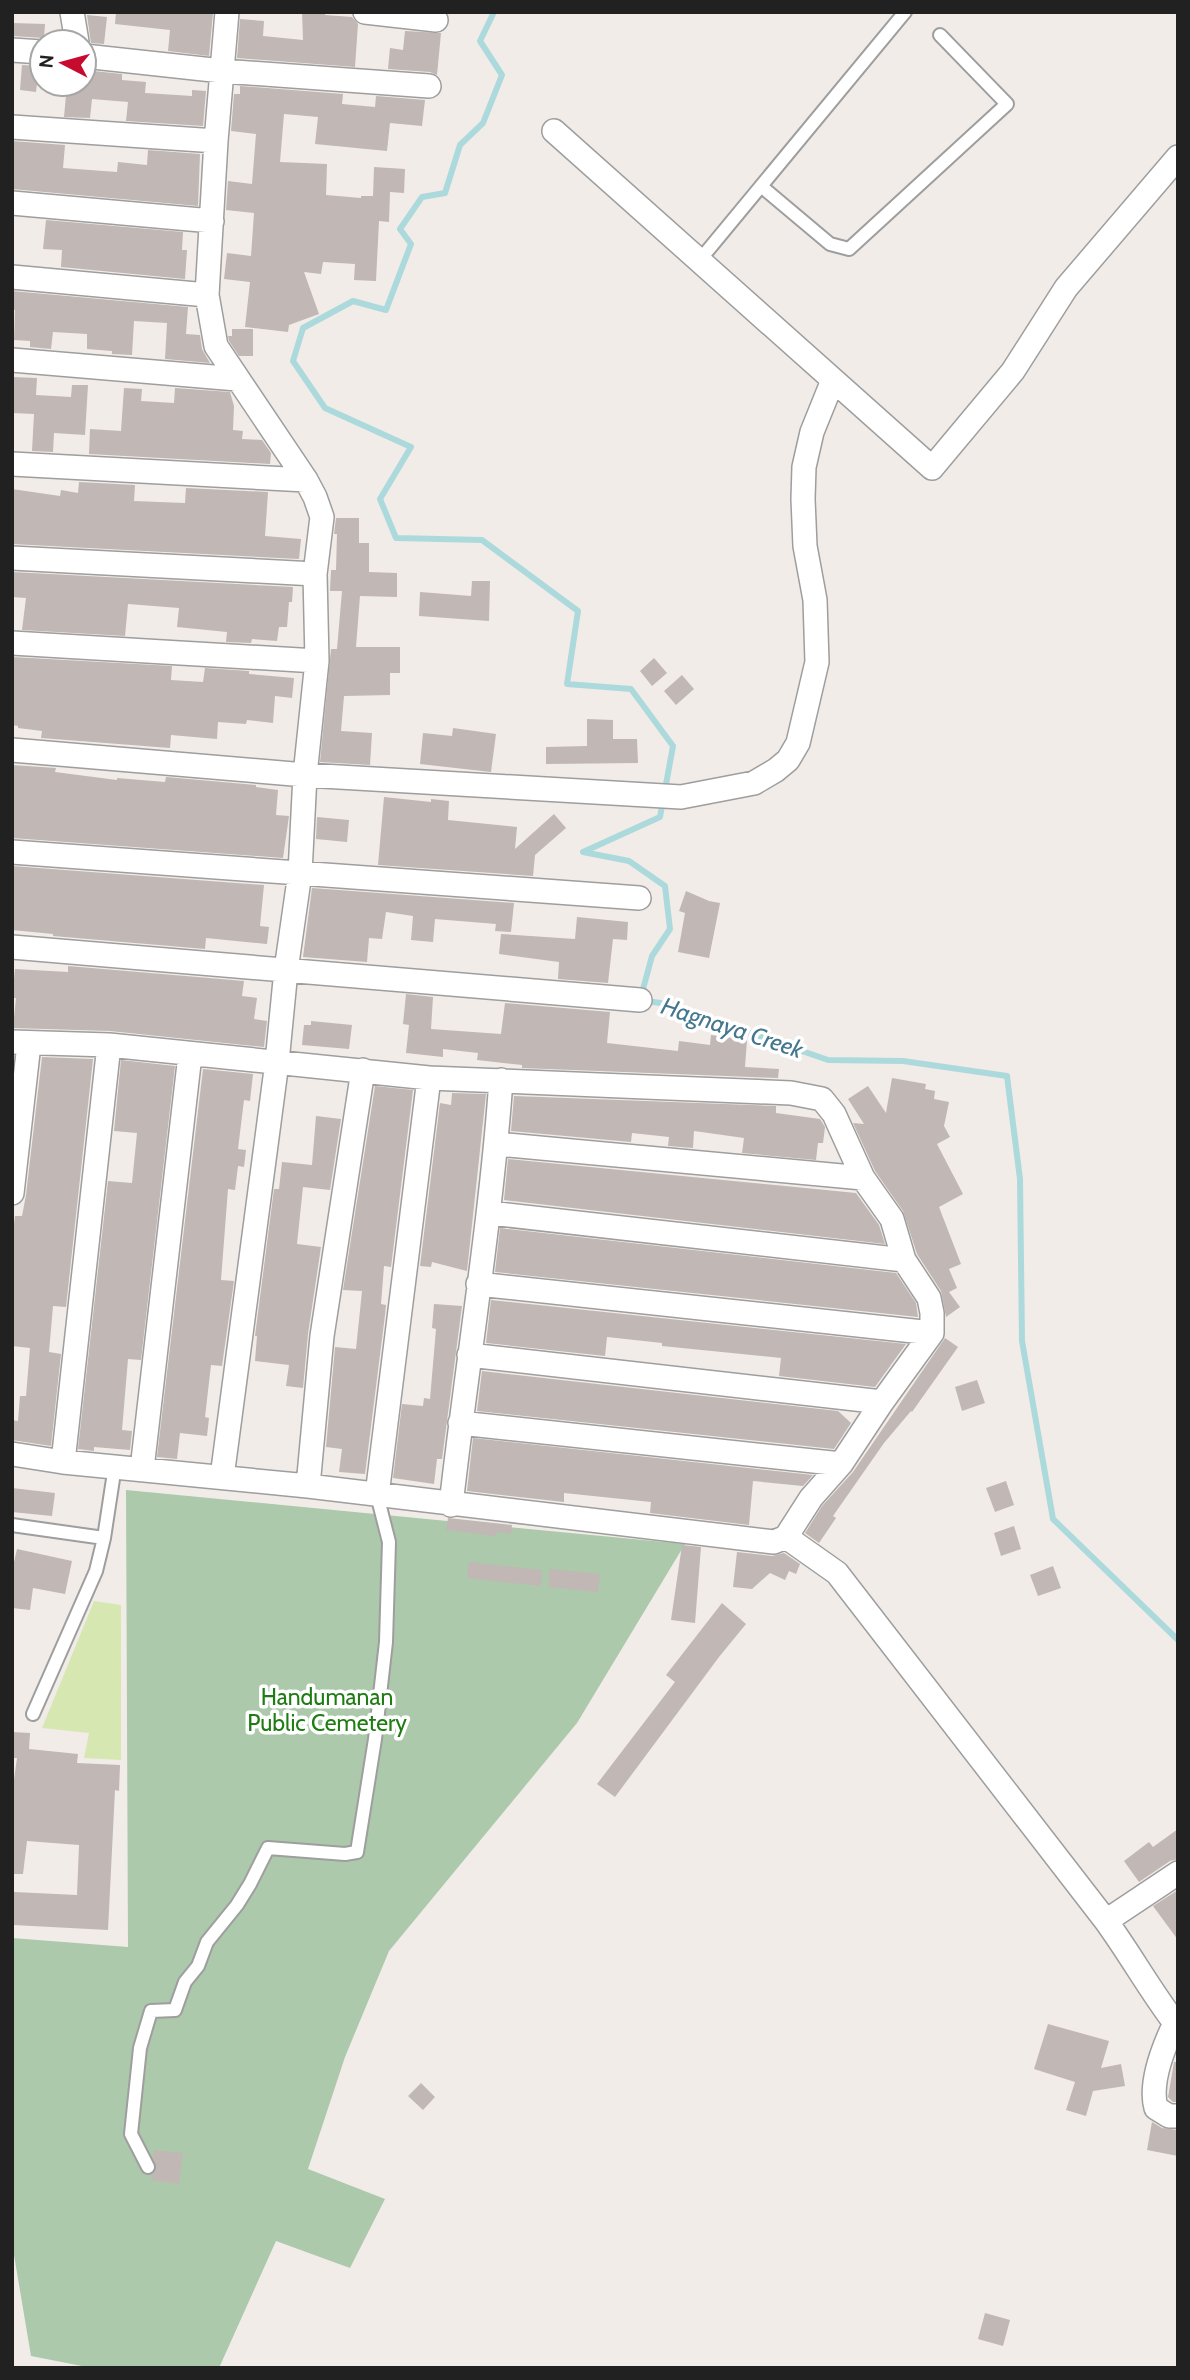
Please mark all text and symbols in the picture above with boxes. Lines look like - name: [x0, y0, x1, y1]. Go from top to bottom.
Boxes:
- north arrow: [28, 28, 98, 98]
- text: N: [34, 53, 59, 69]
- water label: Hagnaya Creek: [658, 991, 807, 1064]
- park label: Handumanan Public Cemetery: [247, 1683, 407, 1737]

